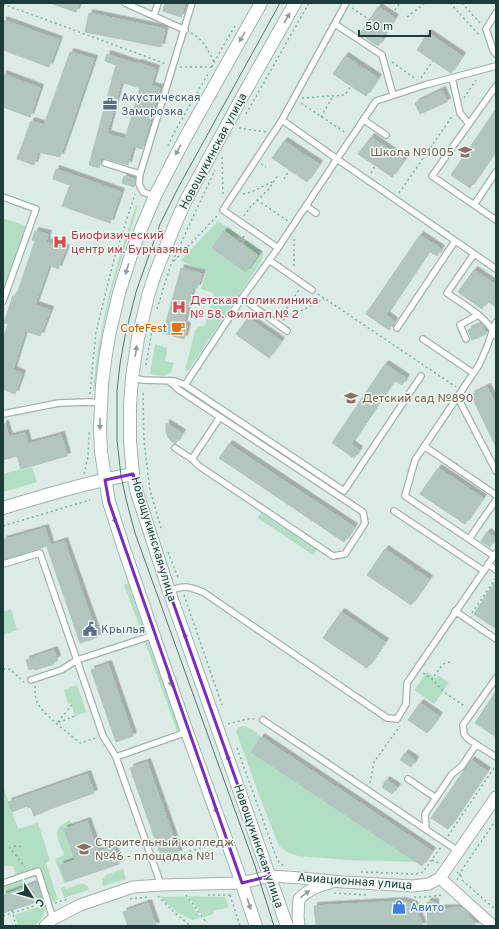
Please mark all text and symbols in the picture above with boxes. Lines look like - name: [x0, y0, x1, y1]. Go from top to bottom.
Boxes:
- one-way arrow: [283, 12, 290, 24]
- scale bar: [359, 12, 430, 38]
- text: 50 m: [365, 19, 393, 35]
- one-way arrow: [238, 31, 245, 43]
- place label: Акустическая Заморозка: [121, 90, 201, 120]
- street label: Новощукинская улица: [176, 90, 251, 212]
- office icon: Акустическая Заморозка: [102, 96, 118, 112]
- school or university icon: Школа №1005: [457, 144, 473, 160]
- one-way arrow: [175, 145, 182, 156]
- place label: Школа №1005: [370, 145, 454, 161]
- place label: Биофизический центр им. Бурназяна: [71, 228, 189, 258]
- hospital icon: Биофизический центр им. Бурназяна: [52, 234, 68, 250]
- one-way arrow: [124, 264, 130, 276]
- place label: Детская поликлиника № 58. Филиал № 2: [190, 293, 318, 323]
- hospital icon: Детская поликлиника № 58. Филиал № 2: [171, 299, 187, 315]
- cafe icon: CofeFest: [170, 320, 186, 336]
- place label: CofeFest: [120, 321, 167, 337]
- one-way arrow: [133, 345, 139, 357]
- school or university icon: Детский сад №890: [343, 390, 359, 406]
- place label: Детский сад №890: [362, 391, 473, 407]
- one-way arrow: [97, 418, 103, 431]
- street label: Новощукинская улица: [126, 475, 180, 604]
- one-way arrow: [112, 512, 118, 524]
- public building icon: Крылья: [82, 621, 98, 637]
- place label: Крылья: [101, 622, 145, 638]
- one-way arrow: [182, 631, 188, 643]
- one-way arrow: [167, 675, 173, 687]
- one-way arrow: [226, 754, 232, 766]
- street label: Новощукинская улица: [229, 782, 287, 910]
- one-way arrow: [212, 802, 218, 814]
- place label: Строительный колледж №46 - площадка №1: [95, 835, 234, 865]
- school or university icon: Строительный колледж №46 - площадка №1: [76, 841, 92, 857]
- street label: Авиационная улица: [297, 870, 413, 894]
- north arrow: [12, 877, 52, 917]
- one-way arrow: [300, 889, 311, 898]
- text: С: [31, 895, 47, 909]
- one-way arrow: [246, 899, 252, 911]
- shop icon: Авито: [391, 899, 407, 915]
- place label: Авито: [410, 900, 444, 916]

